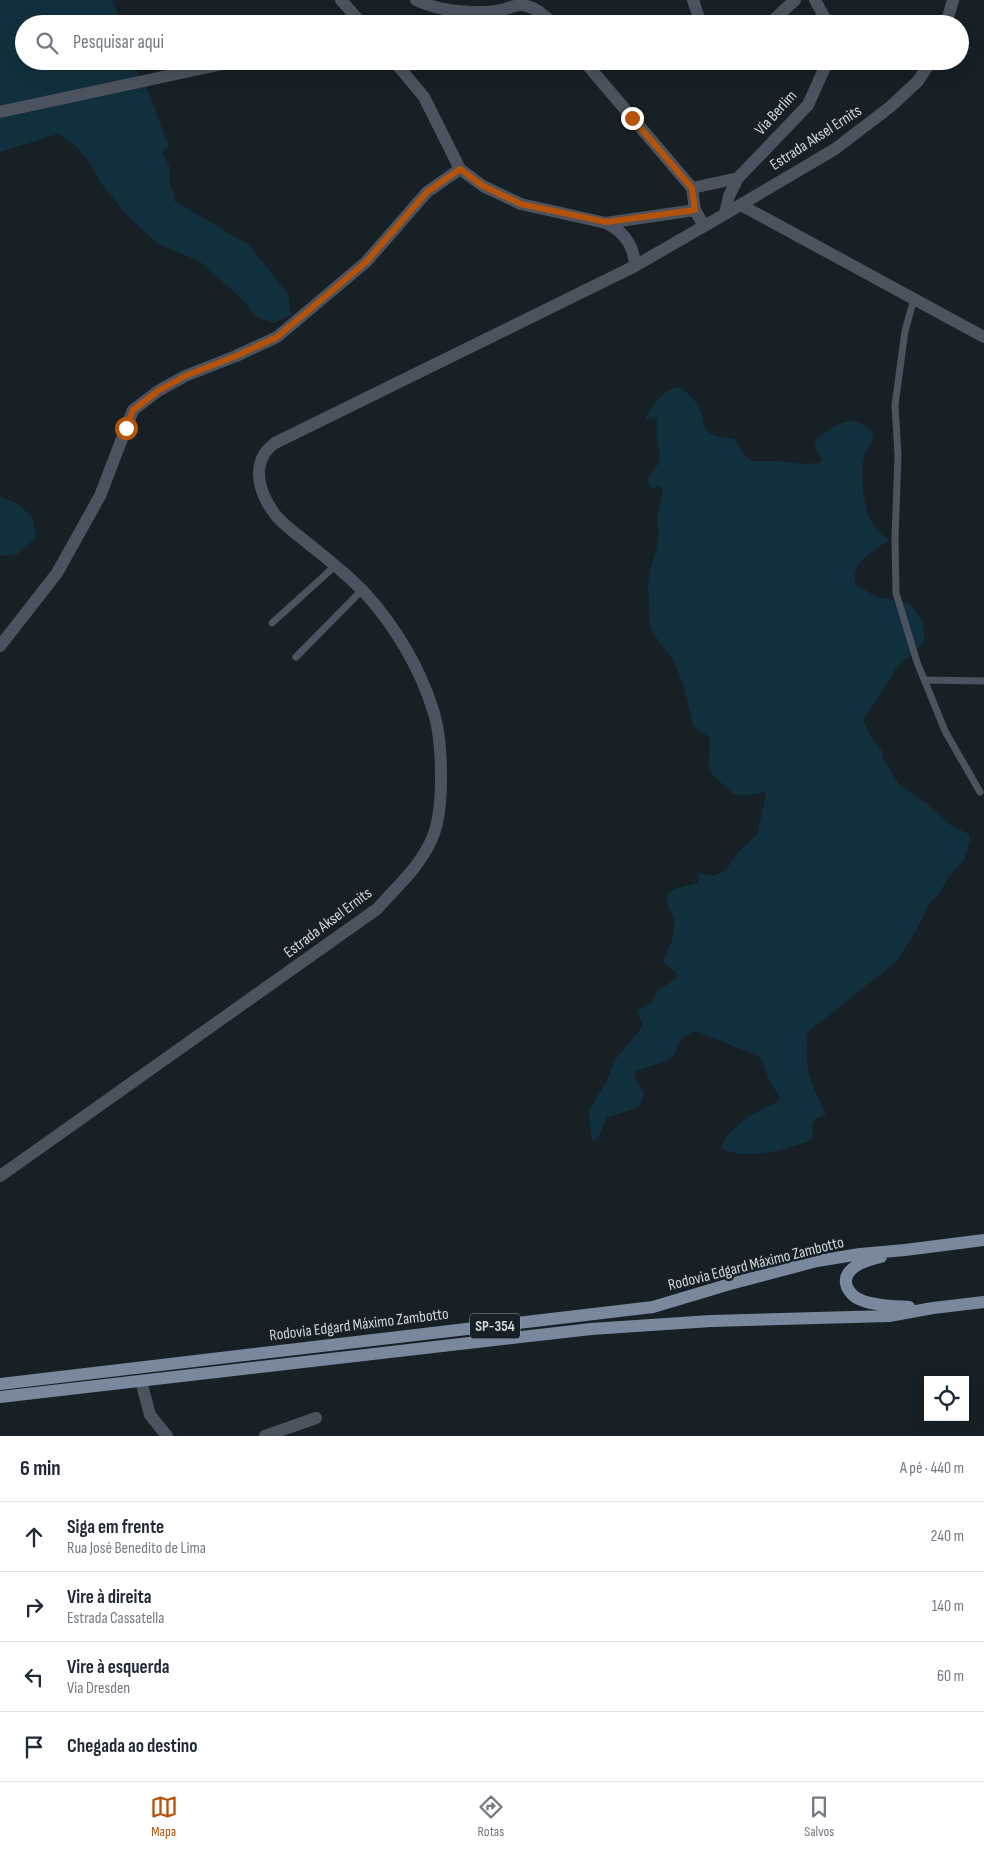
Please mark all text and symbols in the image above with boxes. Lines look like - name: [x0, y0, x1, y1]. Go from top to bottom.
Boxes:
- search box: [15, 15, 969, 70]
- icon: search: [33, 29, 61, 57]
- text: Pesquisar aqui: [73, 31, 164, 54]
- street label: Via Berlim: [751, 87, 801, 139]
- street label: Estrada Aksel Ernits: [767, 101, 866, 175]
- route end: [621, 107, 644, 130]
- route start: [115, 417, 138, 440]
- street label: Estrada Aksel Ernits: [280, 884, 376, 962]
- street label: Rodovia Edgard Máximo Zambotto: [666, 1233, 846, 1295]
- street label: Rodovia Edgard Máximo Zambotto: [268, 1305, 450, 1345]
- road number: SP-354: [470, 1314, 520, 1338]
- map controls: [924, 1376, 969, 1421]
- button: locate: [924, 1376, 969, 1421]
- text: 6 min: [20, 1456, 61, 1481]
- text: A pé · 440 m: [900, 1459, 964, 1478]
- text: Siga em frente: [67, 1516, 164, 1539]
- icon: ahead: [20, 1523, 48, 1551]
- text: 240 m: [931, 1527, 964, 1546]
- text: Rua José Benedito de Lima: [67, 1539, 206, 1558]
- text: Vire à direita: [67, 1586, 151, 1609]
- icon: right: [20, 1593, 48, 1621]
- text: 140 m: [932, 1597, 964, 1616]
- text: Estrada Cassatella: [67, 1609, 164, 1628]
- text: Vire à esquerda: [67, 1656, 169, 1679]
- icon: left: [20, 1663, 48, 1691]
- text: 60 m: [937, 1667, 964, 1686]
- text: Via Dresden: [67, 1679, 130, 1698]
- icon: arrive: [20, 1733, 48, 1761]
- text: Chegada ao destino: [67, 1735, 197, 1758]
- tab: Mapa: [150, 1793, 178, 1840]
- tab: Rotas: [477, 1793, 505, 1840]
- tab: Salvos: [804, 1793, 834, 1840]

